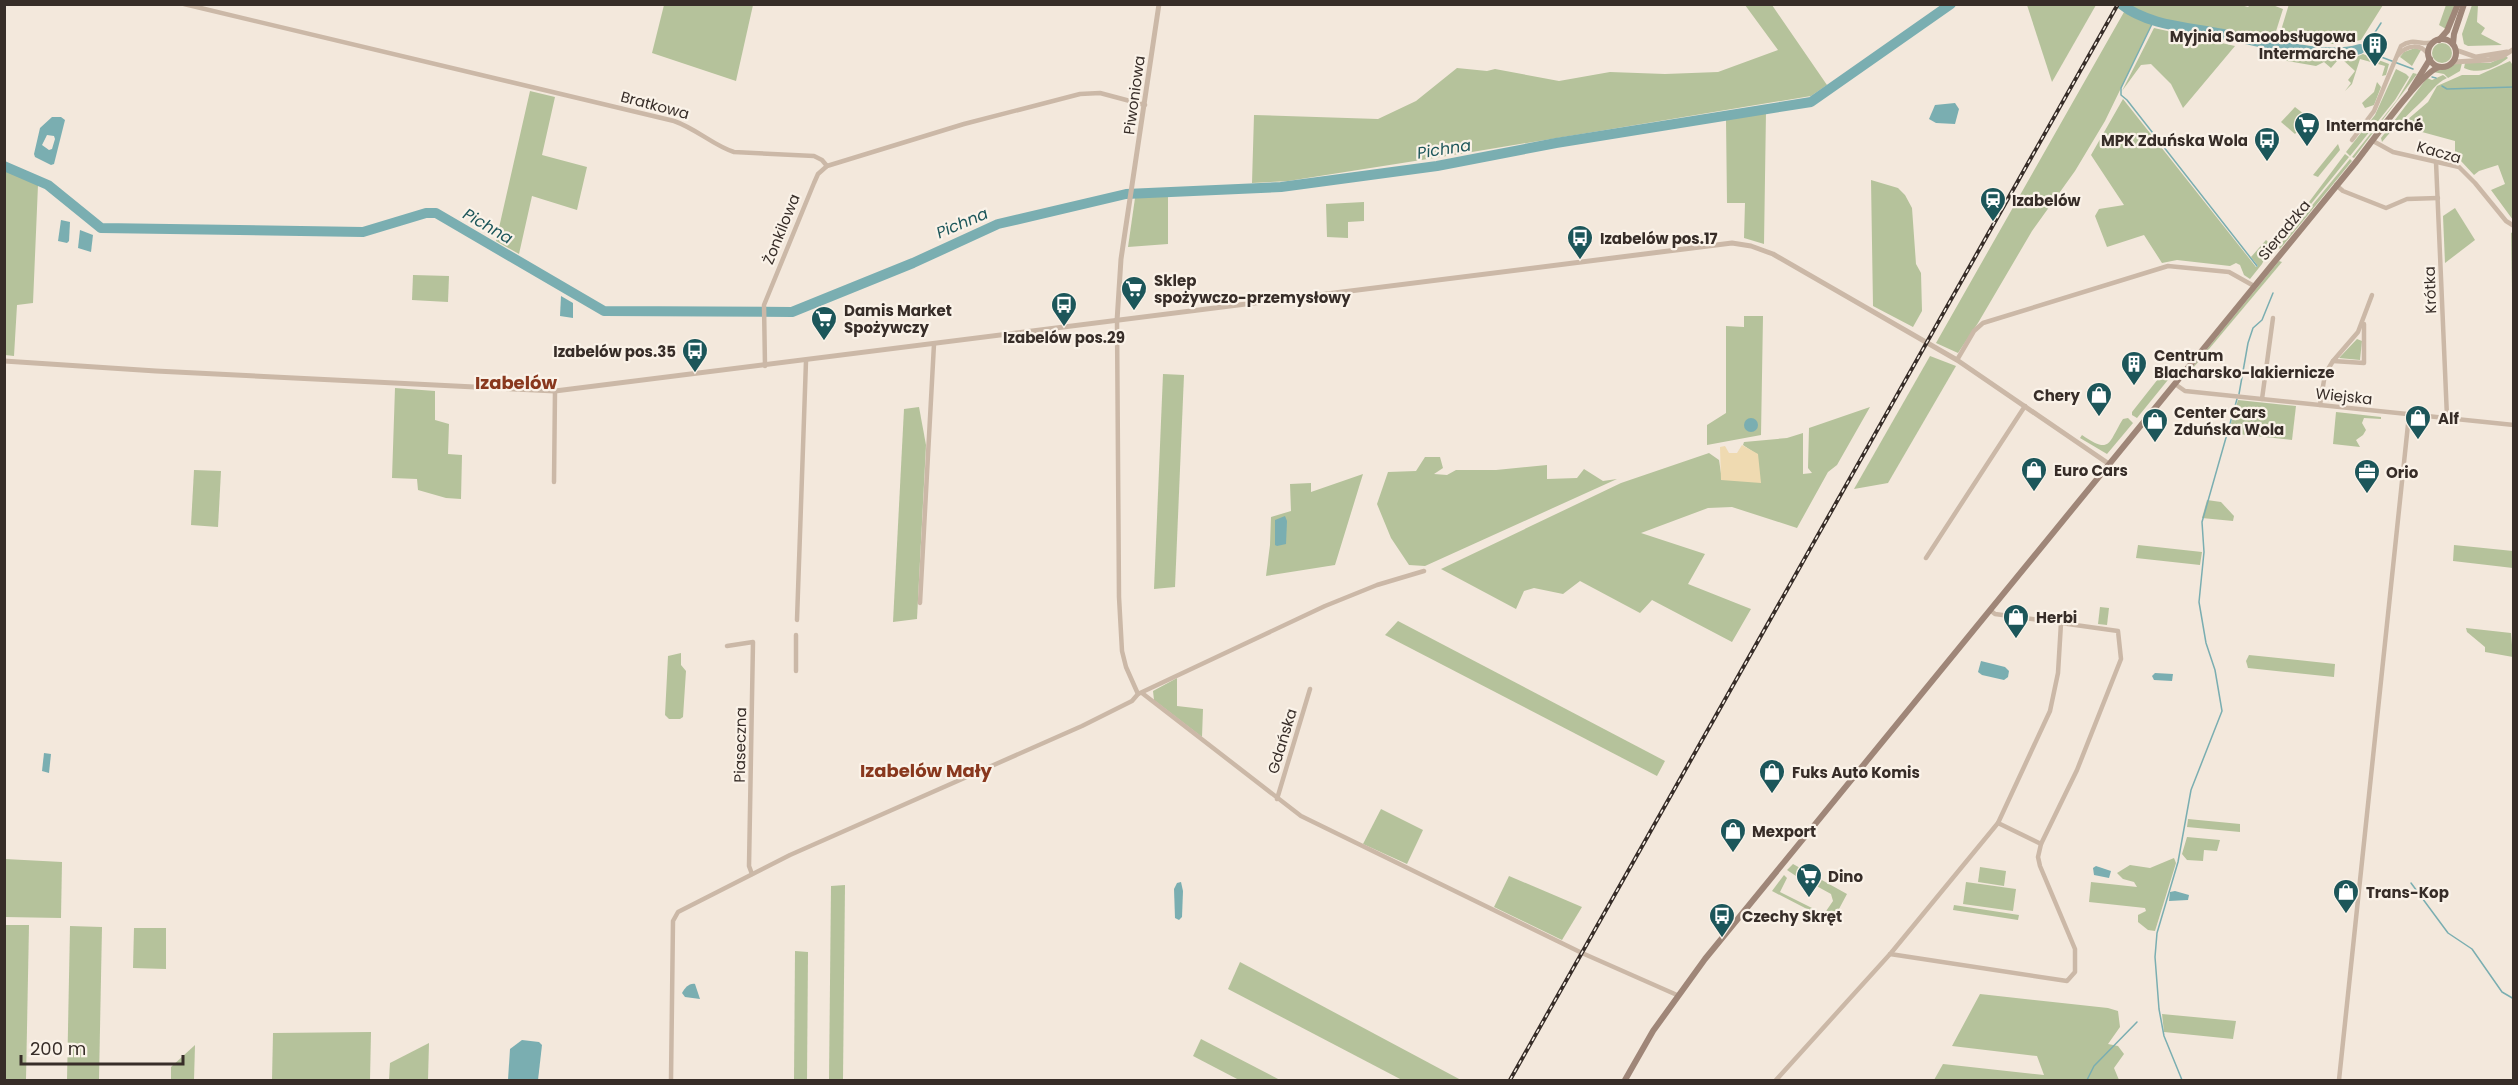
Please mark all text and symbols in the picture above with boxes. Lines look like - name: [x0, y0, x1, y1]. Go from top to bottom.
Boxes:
- place label: Myjnia Samoobsługowa Intermarche: [2170, 26, 2356, 64]
- building icon: Myjnia Samoobsługowa Intermarche: [2360, 30, 2390, 68]
- street label: Piwoniowa: [1118, 54, 1150, 136]
- street label: Bratkowa: [618, 86, 692, 124]
- supermarket icon: Intermarché: [2292, 110, 2322, 148]
- place label: Intermarché: [2326, 115, 2423, 136]
- bus stop icon: MPK Zduńska Wola: [2252, 125, 2282, 163]
- place label: MPK Zduńska Wola: [2101, 130, 2248, 151]
- water label: Pichna: [1415, 133, 1473, 165]
- street label: Kacza: [2414, 136, 2464, 168]
- station icon: Izabelów: [1978, 185, 2008, 223]
- place label: Izabelów: [2012, 190, 2080, 211]
- street label: Żonkilowa: [757, 191, 805, 267]
- street label: Sieradzka: [2253, 195, 2315, 265]
- water label: Pichna: [459, 202, 517, 250]
- water label: Pichna: [933, 202, 992, 244]
- bus stop icon: Izabelów pos.17: [1565, 223, 1595, 261]
- place label: Izabelów pos.17: [1600, 228, 1718, 249]
- street label: Krótka: [2419, 266, 2441, 314]
- place label: Sklep spożywczo-przemysłowy: [1154, 270, 1351, 308]
- supermarket icon: Sklep spożywczo-przemysłowy: [1119, 274, 1149, 312]
- bus stop icon: Izabelów pos.29: [1049, 290, 1079, 328]
- place label: Damis Market Spożywczy: [844, 300, 952, 338]
- supermarket icon: Damis Market Spożywczy: [809, 304, 839, 342]
- place label: Izabelów pos.29: [1003, 327, 1125, 348]
- bus stop icon: Izabelów pos.35: [680, 336, 710, 374]
- place label: Izabelów pos.35: [553, 341, 676, 362]
- place label: Centrum Blacharsko-lakiernicze: [2154, 345, 2334, 383]
- building icon: Centrum Blacharsko-lakiernicze: [2119, 349, 2149, 387]
- district label: Izabelów: [475, 370, 557, 395]
- shop icon: Chery: [2084, 380, 2114, 418]
- street label: Wiejska: [2315, 383, 2373, 409]
- place label: Chery: [2033, 385, 2081, 406]
- place label: Center Cars Zduńska Wola: [2174, 402, 2284, 440]
- shop icon: Alf: [2403, 403, 2433, 441]
- shop icon: Center Cars Zduńska Wola: [2140, 406, 2170, 444]
- place label: Alf: [2438, 408, 2459, 429]
- shop icon: Euro Cars: [2019, 455, 2049, 493]
- office icon: Orio: [2352, 457, 2382, 495]
- place label: Euro Cars: [2054, 460, 2128, 481]
- place label: Orio: [2386, 462, 2419, 483]
- shop icon: Herbi: [2001, 602, 2031, 640]
- place label: Herbi: [2036, 607, 2077, 628]
- street label: Gdańska: [1262, 706, 1302, 776]
- street label: Piaseczna: [729, 707, 751, 783]
- shop icon: Fuks Auto Komis: [1757, 757, 1787, 795]
- district label: Izabelów Mały: [860, 758, 993, 783]
- place label: Fuks Auto Komis: [1792, 762, 1920, 783]
- shop icon: Mexport: [1718, 816, 1748, 854]
- place label: Mexport: [1752, 821, 1816, 842]
- supermarket icon: Dino: [1794, 861, 1824, 899]
- place label: Dino: [1828, 866, 1863, 887]
- shop icon: Trans-Kop: [2331, 877, 2361, 915]
- place label: Trans-Kop: [2366, 882, 2449, 903]
- bus stop icon: Czechy Skręt: [1707, 901, 1737, 939]
- place label: Czechy Skręt: [1742, 906, 1842, 927]
- scale bar: [21, 1028, 183, 1066]
- text: 200 m: [30, 1036, 86, 1061]

